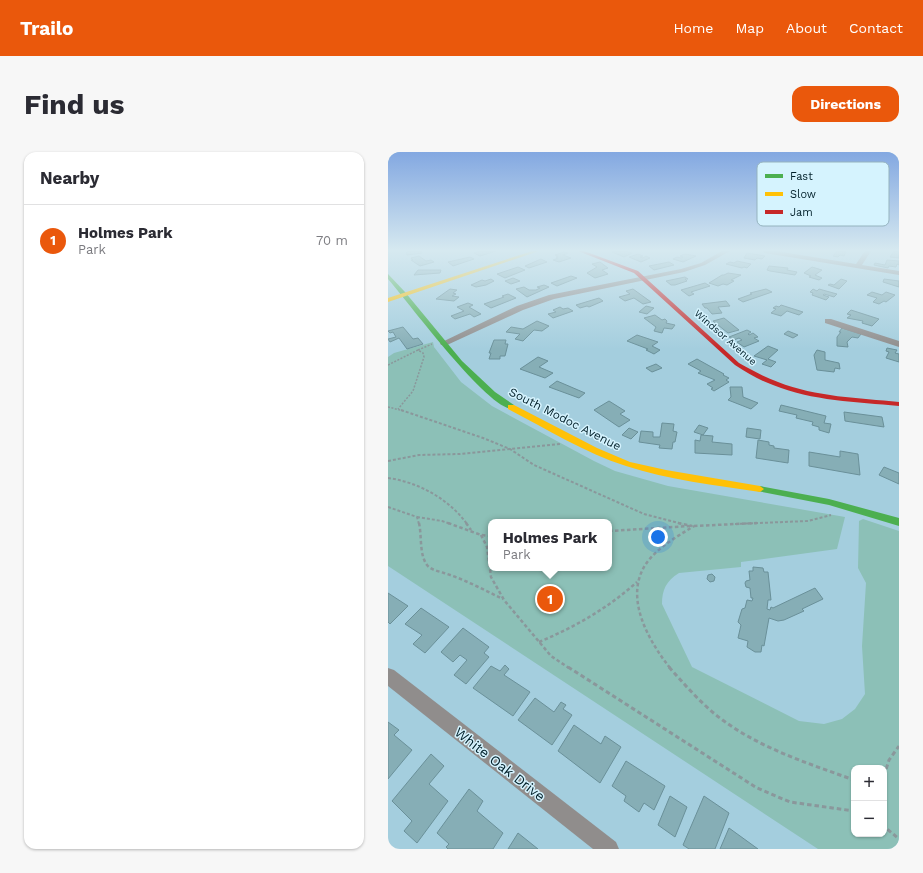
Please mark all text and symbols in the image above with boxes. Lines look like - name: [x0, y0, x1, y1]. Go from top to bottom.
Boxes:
- text: Trailo: [20, 17, 73, 40]
- text: Home: [673, 20, 713, 36]
- text: Map: [735, 20, 764, 36]
- text: About: [786, 20, 827, 36]
- text: Contact: [849, 20, 903, 36]
- button: Directions: [792, 86, 899, 122]
- text: Find us: [24, 88, 124, 121]
- legend: [757, 162, 889, 226]
- text: Nearby: [40, 168, 99, 188]
- text: Fast: [790, 170, 813, 183]
- text: Slow: [790, 188, 816, 201]
- text: Jam: [790, 206, 813, 219]
- text: Holmes Park: [78, 224, 173, 242]
- text: 1: [50, 233, 56, 248]
- text: 70 m: [316, 233, 348, 248]
- text: Park: [78, 242, 106, 257]
- street label: Windsor Avenue: [693, 308, 759, 367]
- street label: South Modoc Avenue: [507, 385, 623, 453]
- popup: [488, 519, 612, 571]
- your location: [648, 527, 668, 547]
- text: Holmes Park: [503, 529, 597, 547]
- text: Park: [503, 547, 531, 562]
- pin: 1: [537, 584, 563, 614]
- street label: White Oak Drive: [452, 724, 548, 804]
- map controls: [851, 765, 887, 837]
- button: +: [851, 765, 887, 801]
- button: −: [851, 801, 887, 837]

